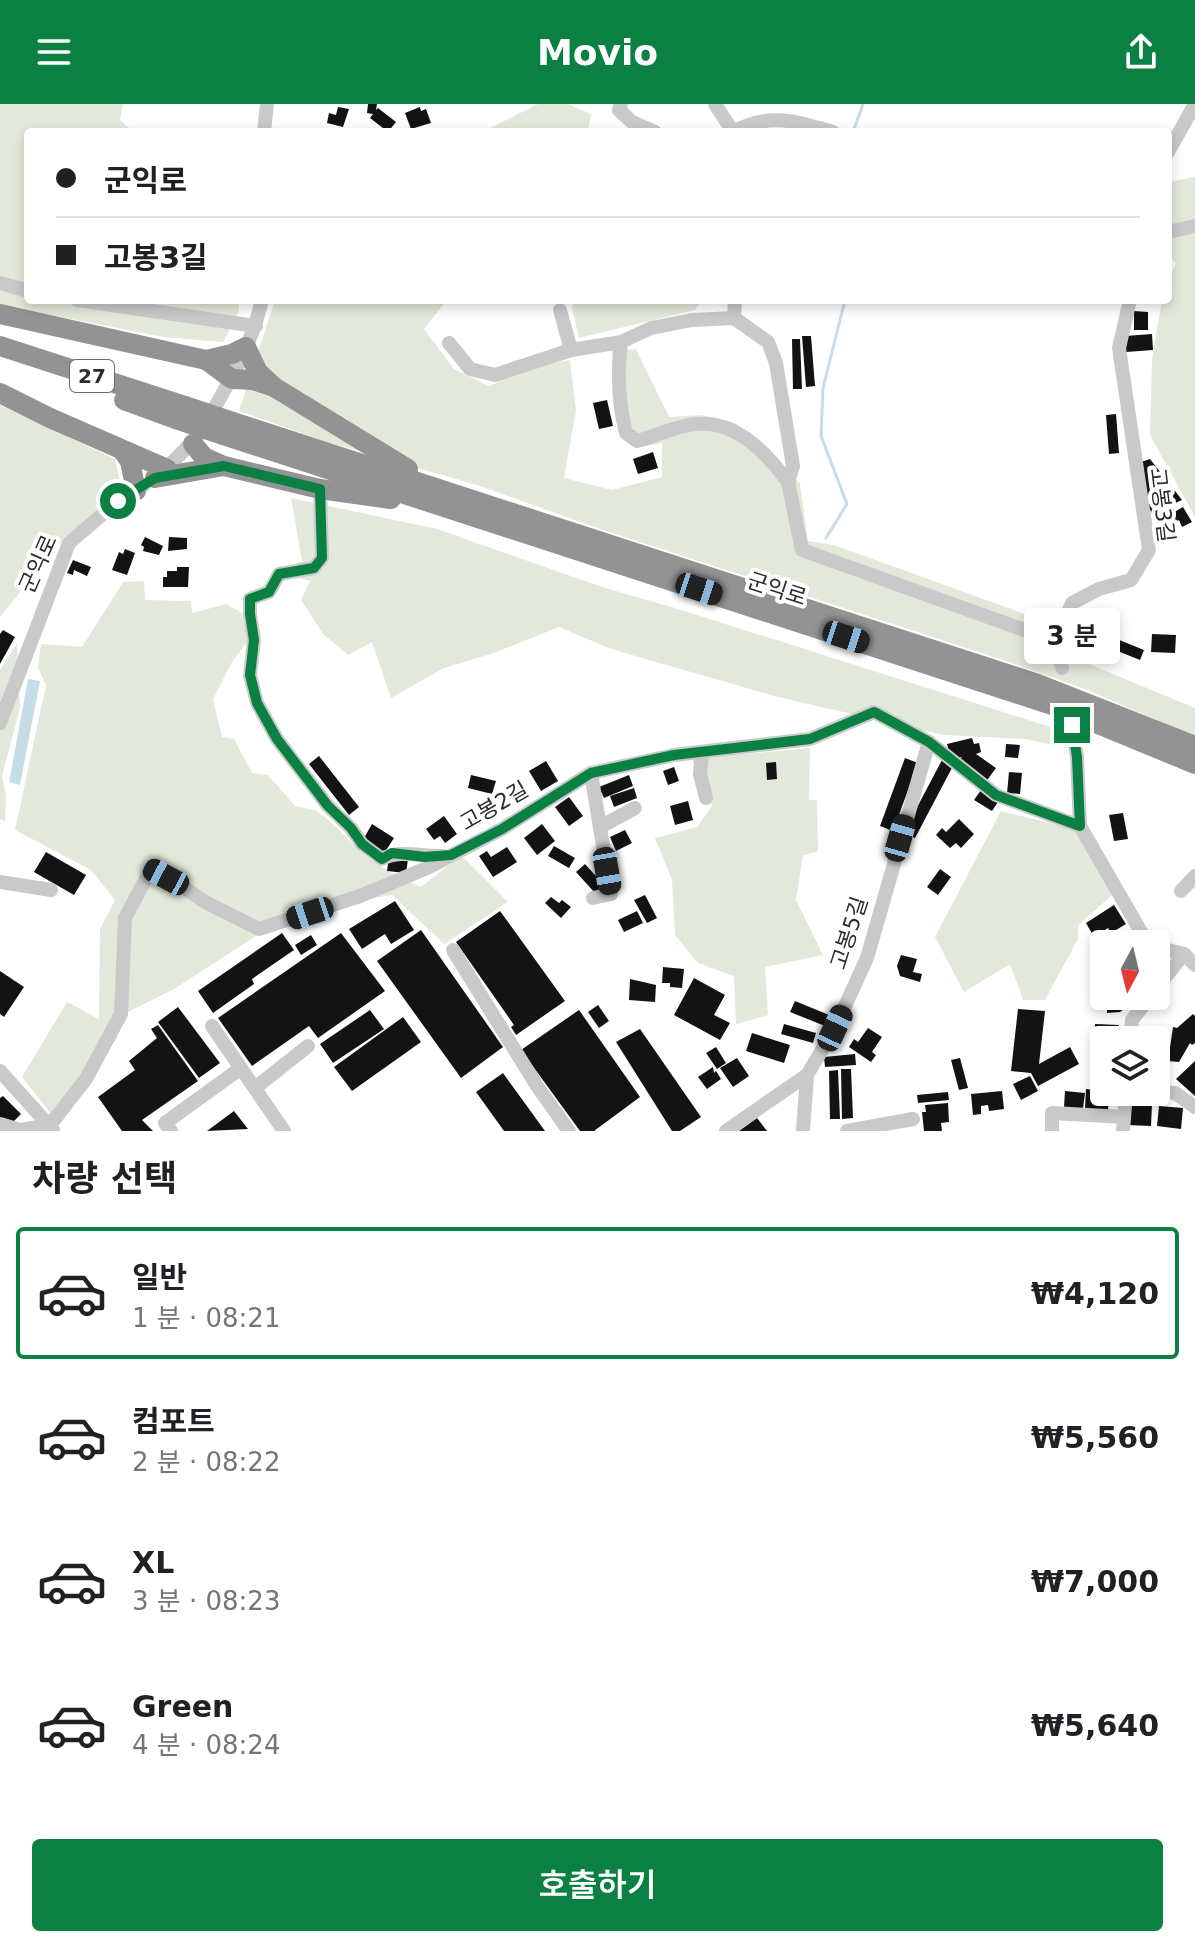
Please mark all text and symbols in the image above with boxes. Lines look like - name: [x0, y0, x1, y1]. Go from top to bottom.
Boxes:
- icon: menu: [32, 30, 76, 74]
- icon: share: [1119, 30, 1163, 74]
- text: Movio: [537, 32, 658, 73]
- text: 군익로: [104, 163, 187, 198]
- text: 고봉3길: [104, 240, 208, 275]
- road number: 27: [70, 360, 114, 392]
- street label: 고봉3길: [1145, 466, 1179, 544]
- route start: [100, 483, 136, 519]
- street label: 군익로: [14, 531, 62, 597]
- street label: 군익로: [744, 568, 810, 610]
- car: [672, 570, 726, 608]
- callout: 3 분: [1024, 609, 1120, 665]
- car: [819, 618, 873, 656]
- text: 3 분: [1046, 621, 1098, 651]
- route end: [1054, 707, 1090, 743]
- street label: 고봉2길: [455, 776, 533, 836]
- car: [882, 812, 918, 864]
- car: [591, 845, 623, 897]
- car: [139, 855, 193, 899]
- car: [283, 894, 337, 932]
- street label: 고봉5길: [826, 894, 872, 972]
- north arrow: [1090, 930, 1170, 1010]
- map controls: [1090, 930, 1170, 1106]
- car: [814, 1001, 856, 1055]
- button: layers: [1090, 1026, 1170, 1106]
- text: 차량 선택: [32, 1158, 177, 1199]
- icon: car: [36, 1257, 108, 1329]
- text: 일반: [132, 1260, 187, 1295]
- text: ₩4,120: [1031, 1276, 1159, 1311]
- text: 1 분 · 08:21: [132, 1303, 280, 1333]
- icon: car: [36, 1401, 108, 1473]
- text: 컴포트: [132, 1404, 215, 1439]
- text: ₩5,560: [1031, 1420, 1159, 1455]
- text: 2 분 · 08:22: [132, 1447, 280, 1477]
- icon: car: [36, 1545, 108, 1617]
- text: XL: [132, 1545, 174, 1580]
- text: ₩7,000: [1031, 1564, 1159, 1599]
- text: 3 분 · 08:23: [132, 1586, 280, 1616]
- icon: car: [36, 1689, 108, 1761]
- text: Green: [132, 1689, 233, 1724]
- text: ₩5,640: [1031, 1708, 1159, 1743]
- text: 4 분 · 08:24: [132, 1730, 280, 1760]
- button: 호출하기: [32, 1839, 1163, 1931]

